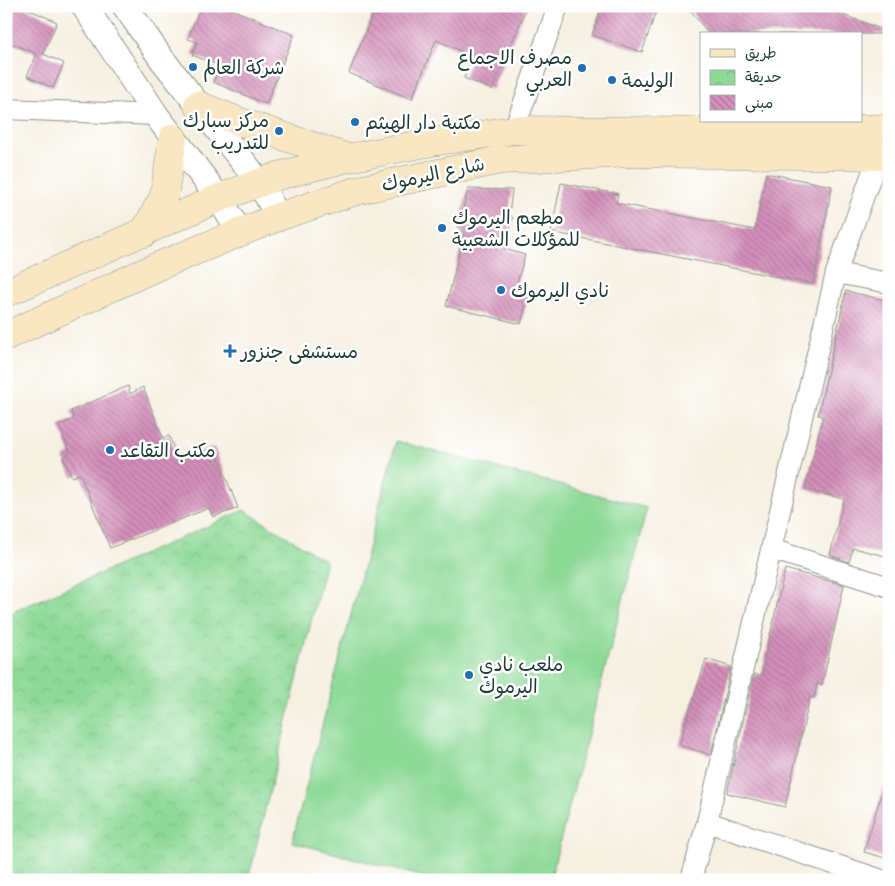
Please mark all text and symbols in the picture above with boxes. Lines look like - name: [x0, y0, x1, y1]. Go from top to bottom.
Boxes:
- legend: [700, 32, 862, 122]
- text: طريق: [745, 40, 777, 66]
- place label: مصرف الاجماع العربي: [457, 41, 572, 96]
- place label: شركة العالم: [203, 51, 284, 84]
- marker: شركة العالم: [187, 61, 199, 73]
- marker: مصرف الاجماع العربي: [576, 62, 588, 74]
- place label: الوليمة: [622, 64, 673, 97]
- text: حديقة: [745, 64, 782, 90]
- marker: الوليمة: [606, 74, 618, 86]
- text: مبنى: [745, 90, 773, 116]
- place label: مركز سبارك للتدريب: [183, 104, 269, 159]
- place label: مكتبة دار الهيثم: [365, 106, 481, 139]
- marker: مكتبة دار الهيثم: [349, 116, 361, 128]
- marker: مركز سبارك للتدريب: [273, 125, 285, 137]
- street label: شارع اليرموك: [378, 147, 488, 201]
- place label: مطعم اليرموك للمؤكلات الشعبية: [452, 201, 580, 256]
- marker: مطعم اليرموك للمؤكلات الشعبية: [436, 222, 448, 234]
- place label: نادي اليرموك: [511, 274, 609, 307]
- marker: نادي اليرموك: [495, 284, 507, 296]
- place label: مستشفى جنزور: [239, 335, 358, 368]
- marker: مستشفى جنزور: [223, 344, 237, 358]
- place label: مكتب التقاعد: [120, 434, 216, 467]
- marker: مكتب التقاعد: [104, 444, 116, 456]
- place label: ملعب نادي اليرموك: [479, 648, 563, 703]
- marker: ملعب نادي اليرموك: [463, 669, 475, 681]

